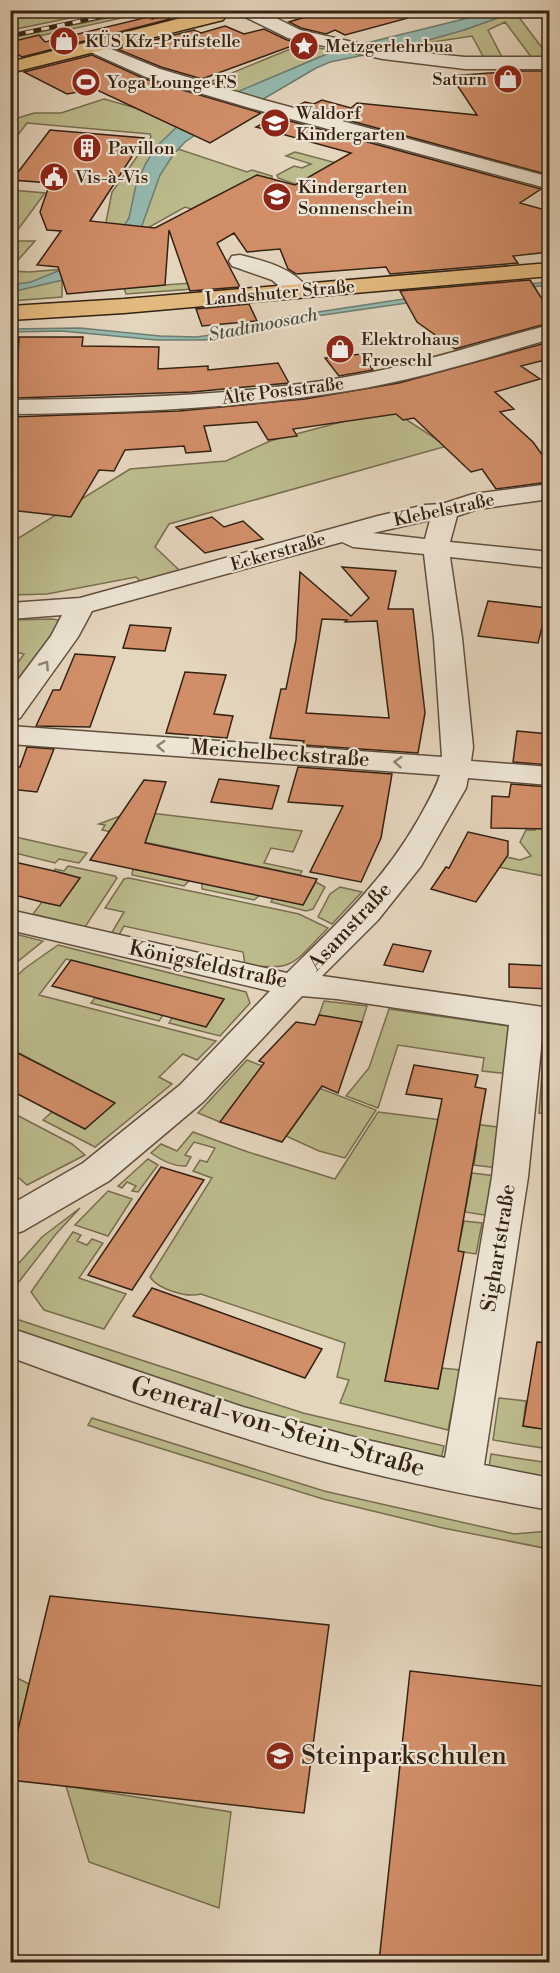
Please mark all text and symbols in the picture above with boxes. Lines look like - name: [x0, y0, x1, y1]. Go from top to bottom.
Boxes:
- shop icon: KÜS Kfz-Prüfstelle: [48, 25, 80, 57]
- place label: KÜS Kfz-Prüfstelle: [85, 30, 241, 53]
- place icon: Metzgerlehrbua: [288, 30, 320, 62]
- place label: Metzgerlehrbua: [325, 35, 454, 58]
- shop icon: Saturn: [492, 63, 524, 95]
- sports icon: Yoga Lounge FS: [70, 66, 102, 98]
- place label: Saturn: [432, 68, 487, 91]
- place label: Yoga Lounge FS: [106, 71, 237, 94]
- place label: Waldorf Kindergarten: [295, 102, 406, 146]
- school or university icon: Waldorf Kindergarten: [259, 107, 291, 139]
- building icon: Pavillon: [71, 132, 103, 164]
- place label: Pavillon: [108, 137, 175, 160]
- public building icon: Vis-à-Vis: [38, 161, 70, 193]
- place label: Vis-à-Vis: [74, 166, 148, 189]
- place label: Kindergarten Sonnenschein: [298, 176, 413, 220]
- school or university icon: Kindergarten Sonnenschein: [261, 181, 293, 213]
- street label: Landshuter Straße: [204, 275, 356, 311]
- water label: Stadtmoosach: [207, 303, 320, 347]
- place label: Elektrohaus Froeschl: [361, 328, 459, 372]
- shop icon: Elektrohaus Froeschl: [324, 333, 356, 365]
- street label: Alte Poststraße: [220, 372, 345, 410]
- street label: Klebelstraße: [391, 488, 497, 532]
- street label: Eckerstraße: [228, 527, 328, 577]
- one-way arrow: [38, 661, 49, 672]
- street label: Meichelbeckstraße: [189, 735, 371, 773]
- one-way arrow: [157, 740, 166, 753]
- one-way arrow: [393, 756, 402, 769]
- street label: Asamstraße: [302, 877, 398, 977]
- street label: Königsfeldstraße: [126, 936, 290, 994]
- street label: Sighartstraße: [476, 1182, 522, 1314]
- street label: General-von-Stein-Straße: [127, 1370, 429, 1484]
- school or university icon: Steinparkschulen: [264, 1740, 296, 1772]
- place label: Steinparkschulen: [301, 1740, 507, 1772]

